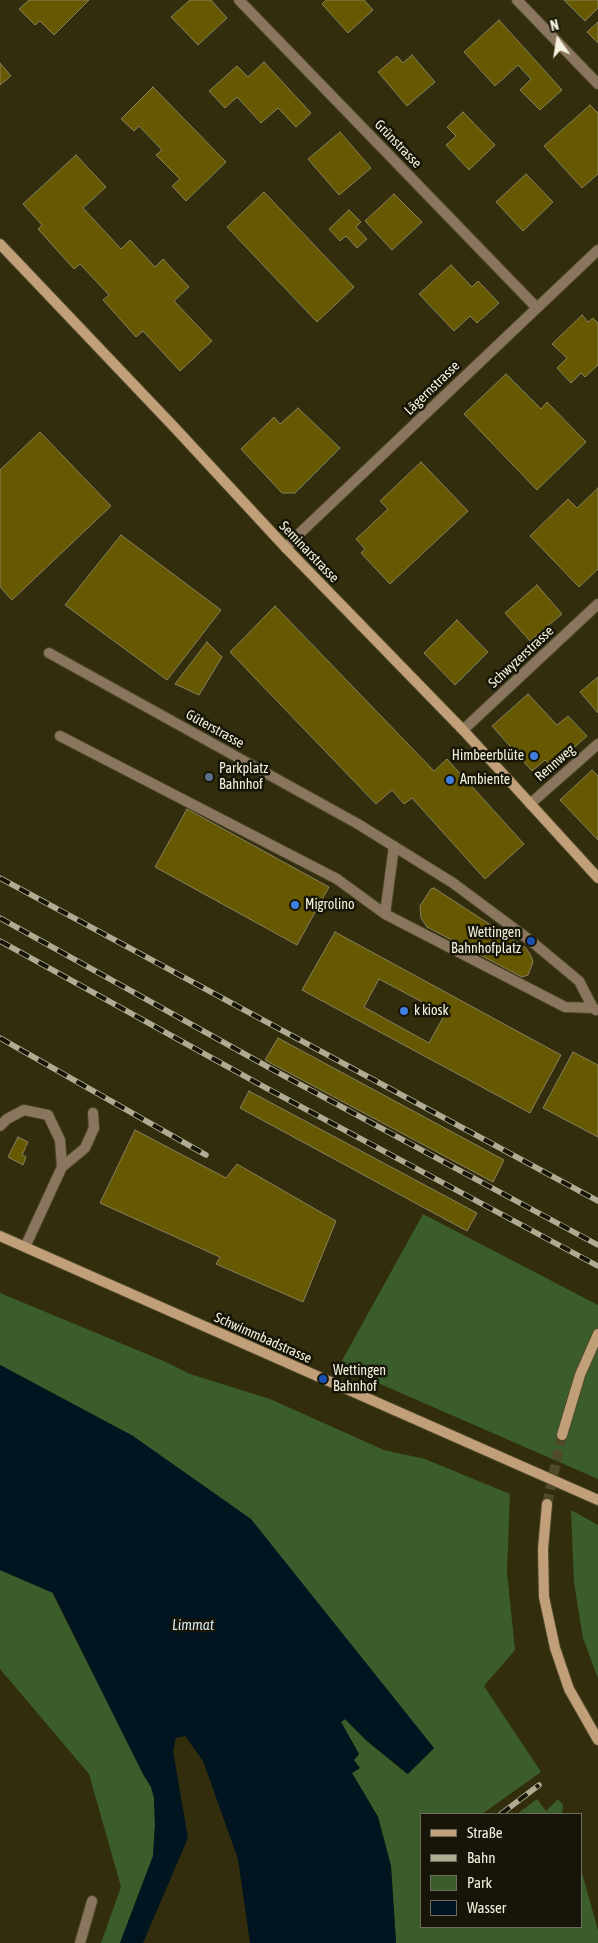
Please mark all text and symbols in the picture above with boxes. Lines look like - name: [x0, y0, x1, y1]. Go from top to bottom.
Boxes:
- north arrow: [533, 15, 583, 65]
- text: N: [549, 17, 560, 34]
- street label: Grünstrasse: [371, 116, 425, 172]
- street label: Lägernstrasse: [401, 357, 463, 419]
- street label: Seminarstrasse: [276, 518, 342, 586]
- street label: Schwyzerstrasse: [485, 623, 557, 691]
- street label: Güterstrasse: [183, 706, 247, 752]
- street label: Rennweg: [532, 741, 578, 785]
- place label: Himbeerblüte: [452, 748, 524, 764]
- marker: Himbeerblüte: [528, 750, 540, 762]
- place label: Parkplatz Bahnhof: [219, 761, 268, 794]
- marker: Parkplatz Bahnhof: [203, 771, 215, 783]
- place label: Ambiente: [460, 772, 510, 788]
- marker: Ambiente: [444, 774, 456, 786]
- place label: Migrolino: [305, 897, 355, 913]
- marker: Migrolino: [289, 899, 301, 911]
- place label: Wettingen Bahnhofplatz: [451, 925, 521, 958]
- marker: Wettingen Bahnhofplatz: [525, 935, 537, 947]
- place label: k kiosk: [414, 1003, 449, 1019]
- marker: k kiosk: [398, 1005, 410, 1017]
- street label: Schwimmbadstrasse: [212, 1309, 314, 1367]
- place label: Wettingen Bahnhof: [333, 1363, 386, 1395]
- marker: Wettingen Bahnhof: [317, 1373, 329, 1385]
- water label: Limmat: [172, 1616, 214, 1634]
- legend: [420, 1813, 583, 1928]
- text: Straße: [467, 1824, 503, 1841]
- text: Bahn: [467, 1849, 496, 1866]
- text: Park: [467, 1874, 492, 1891]
- text: Wasser: [467, 1899, 506, 1916]

